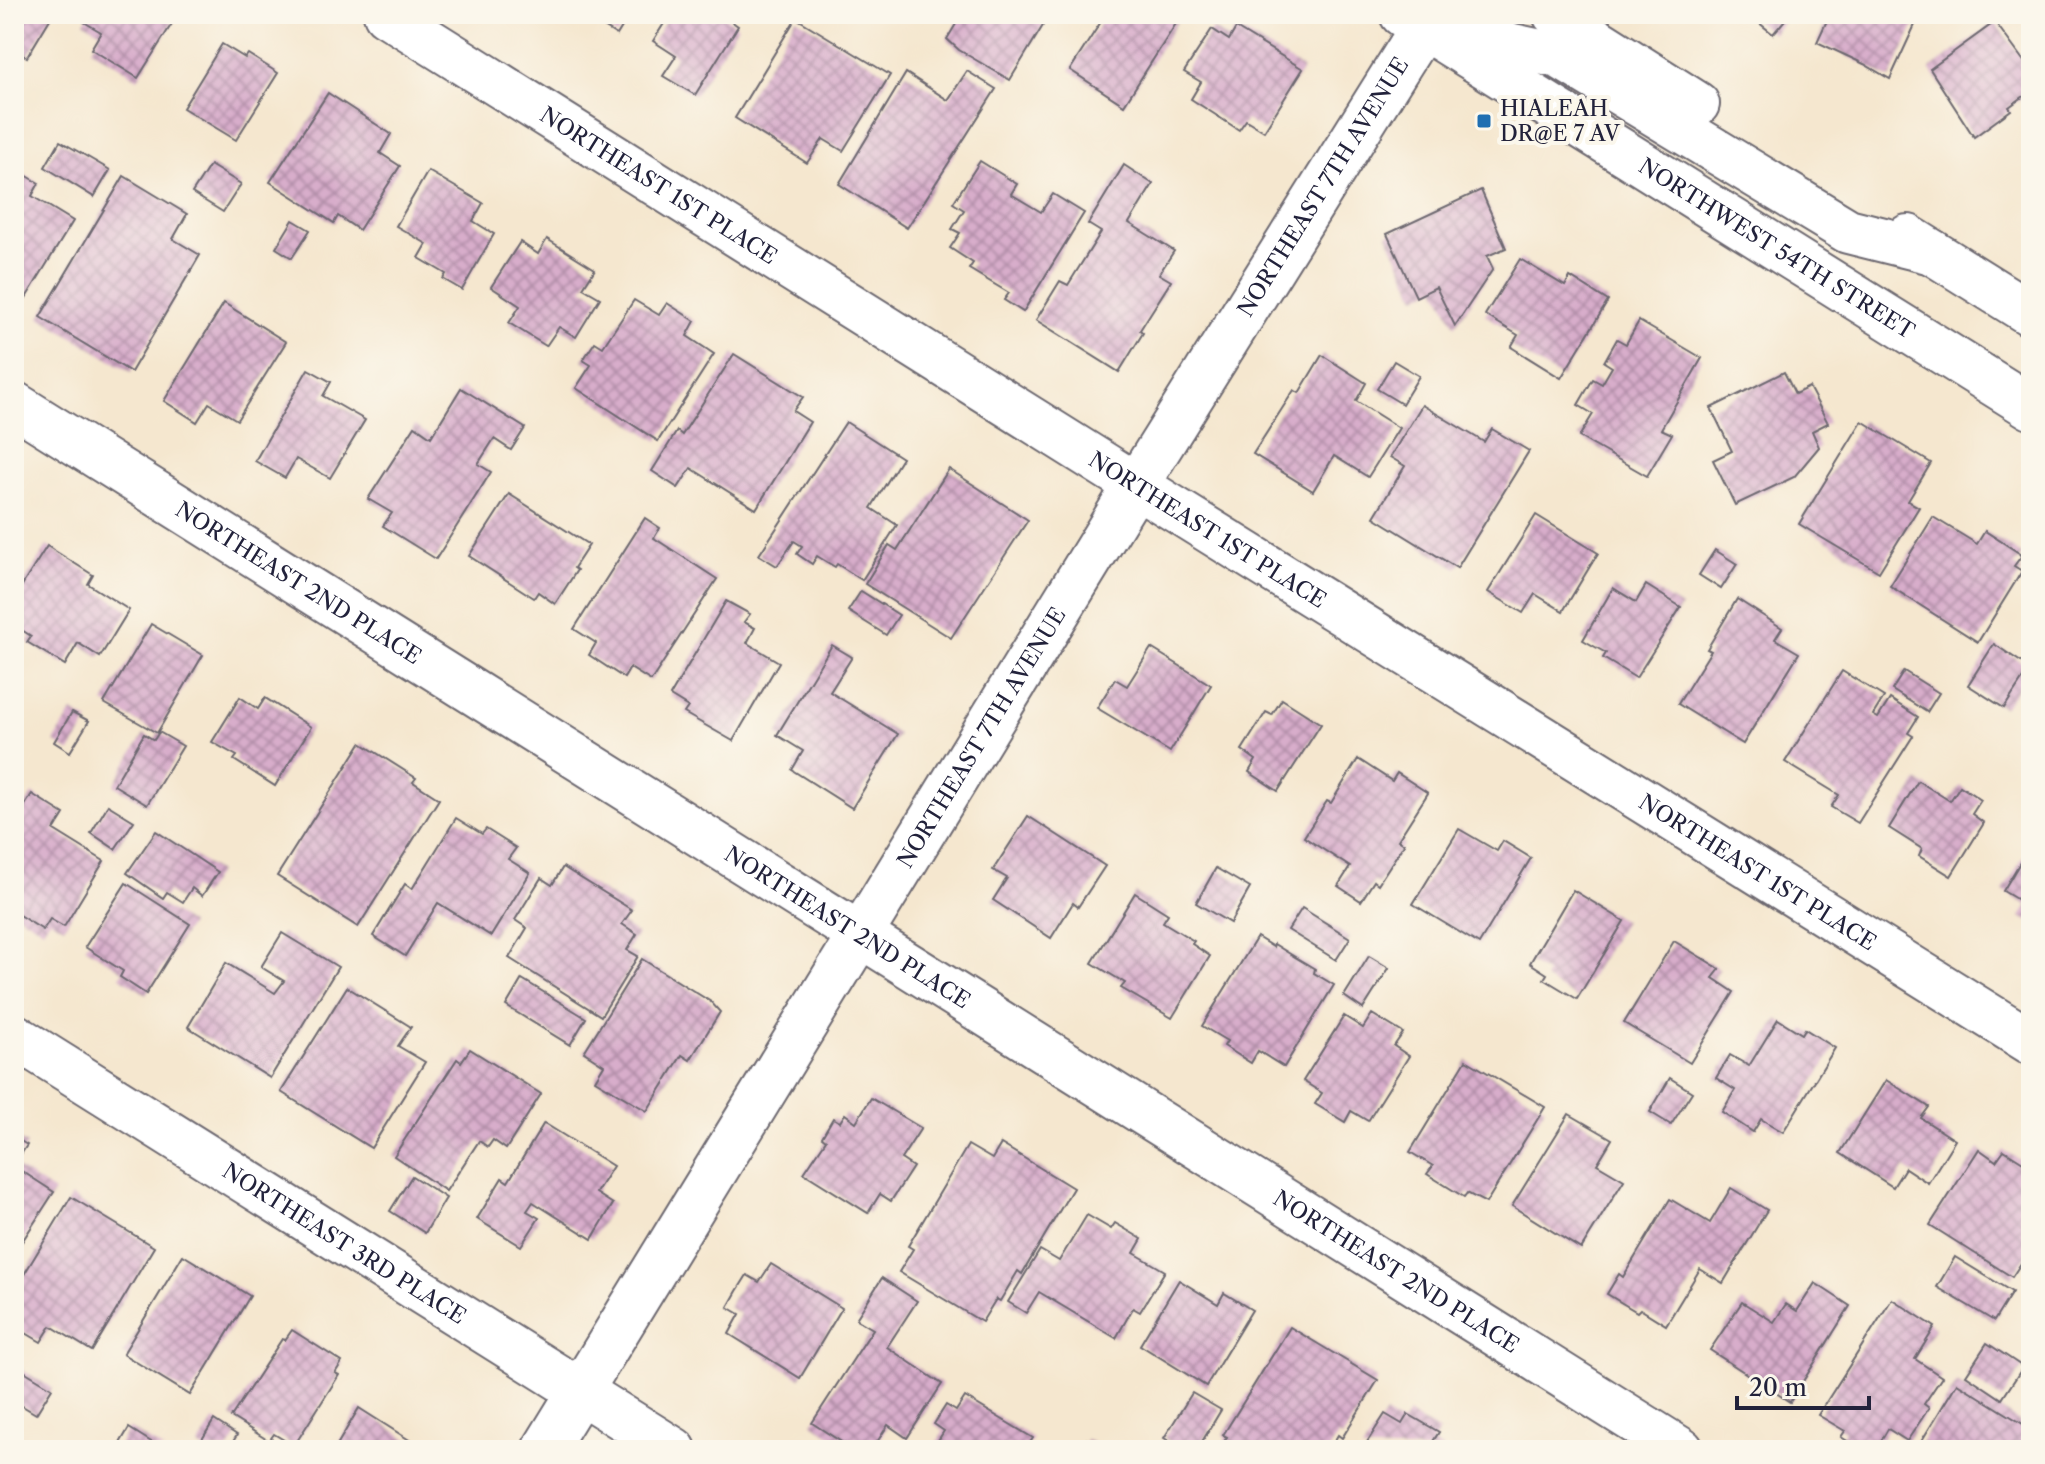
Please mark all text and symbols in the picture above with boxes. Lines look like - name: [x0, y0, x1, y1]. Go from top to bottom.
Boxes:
- street label: NORTHEAST 7TH AVENUE: [1232, 52, 1414, 321]
- place label: HIALEAH DR@E 7 AV: [1500, 95, 1621, 147]
- street label: NORTHEAST 1ST PLACE: [535, 101, 782, 270]
- marker: HIALEAH DR@E 7 AV: [1475, 112, 1493, 130]
- street label: NORTHWEST 54TH STREET: [1634, 152, 1920, 345]
- street label: NORTHEAST 1ST PLACE: [1084, 445, 1331, 614]
- street label: NORTHEAST 2ND PLACE: [171, 496, 426, 670]
- street label: NORTHEAST 7TH AVENUE: [891, 602, 1071, 873]
- street label: NORTHEAST 1ST PLACE: [1634, 788, 1881, 956]
- street label: NORTHEAST 2ND PLACE: [720, 840, 975, 1014]
- street label: NORTHEAST 3RD PLACE: [218, 1157, 471, 1330]
- street label: NORTHEAST 2ND PLACE: [1269, 1184, 1524, 1358]
- scale bar: [1737, 1360, 1869, 1410]
- text: 20 m: [1749, 1373, 1807, 1402]

